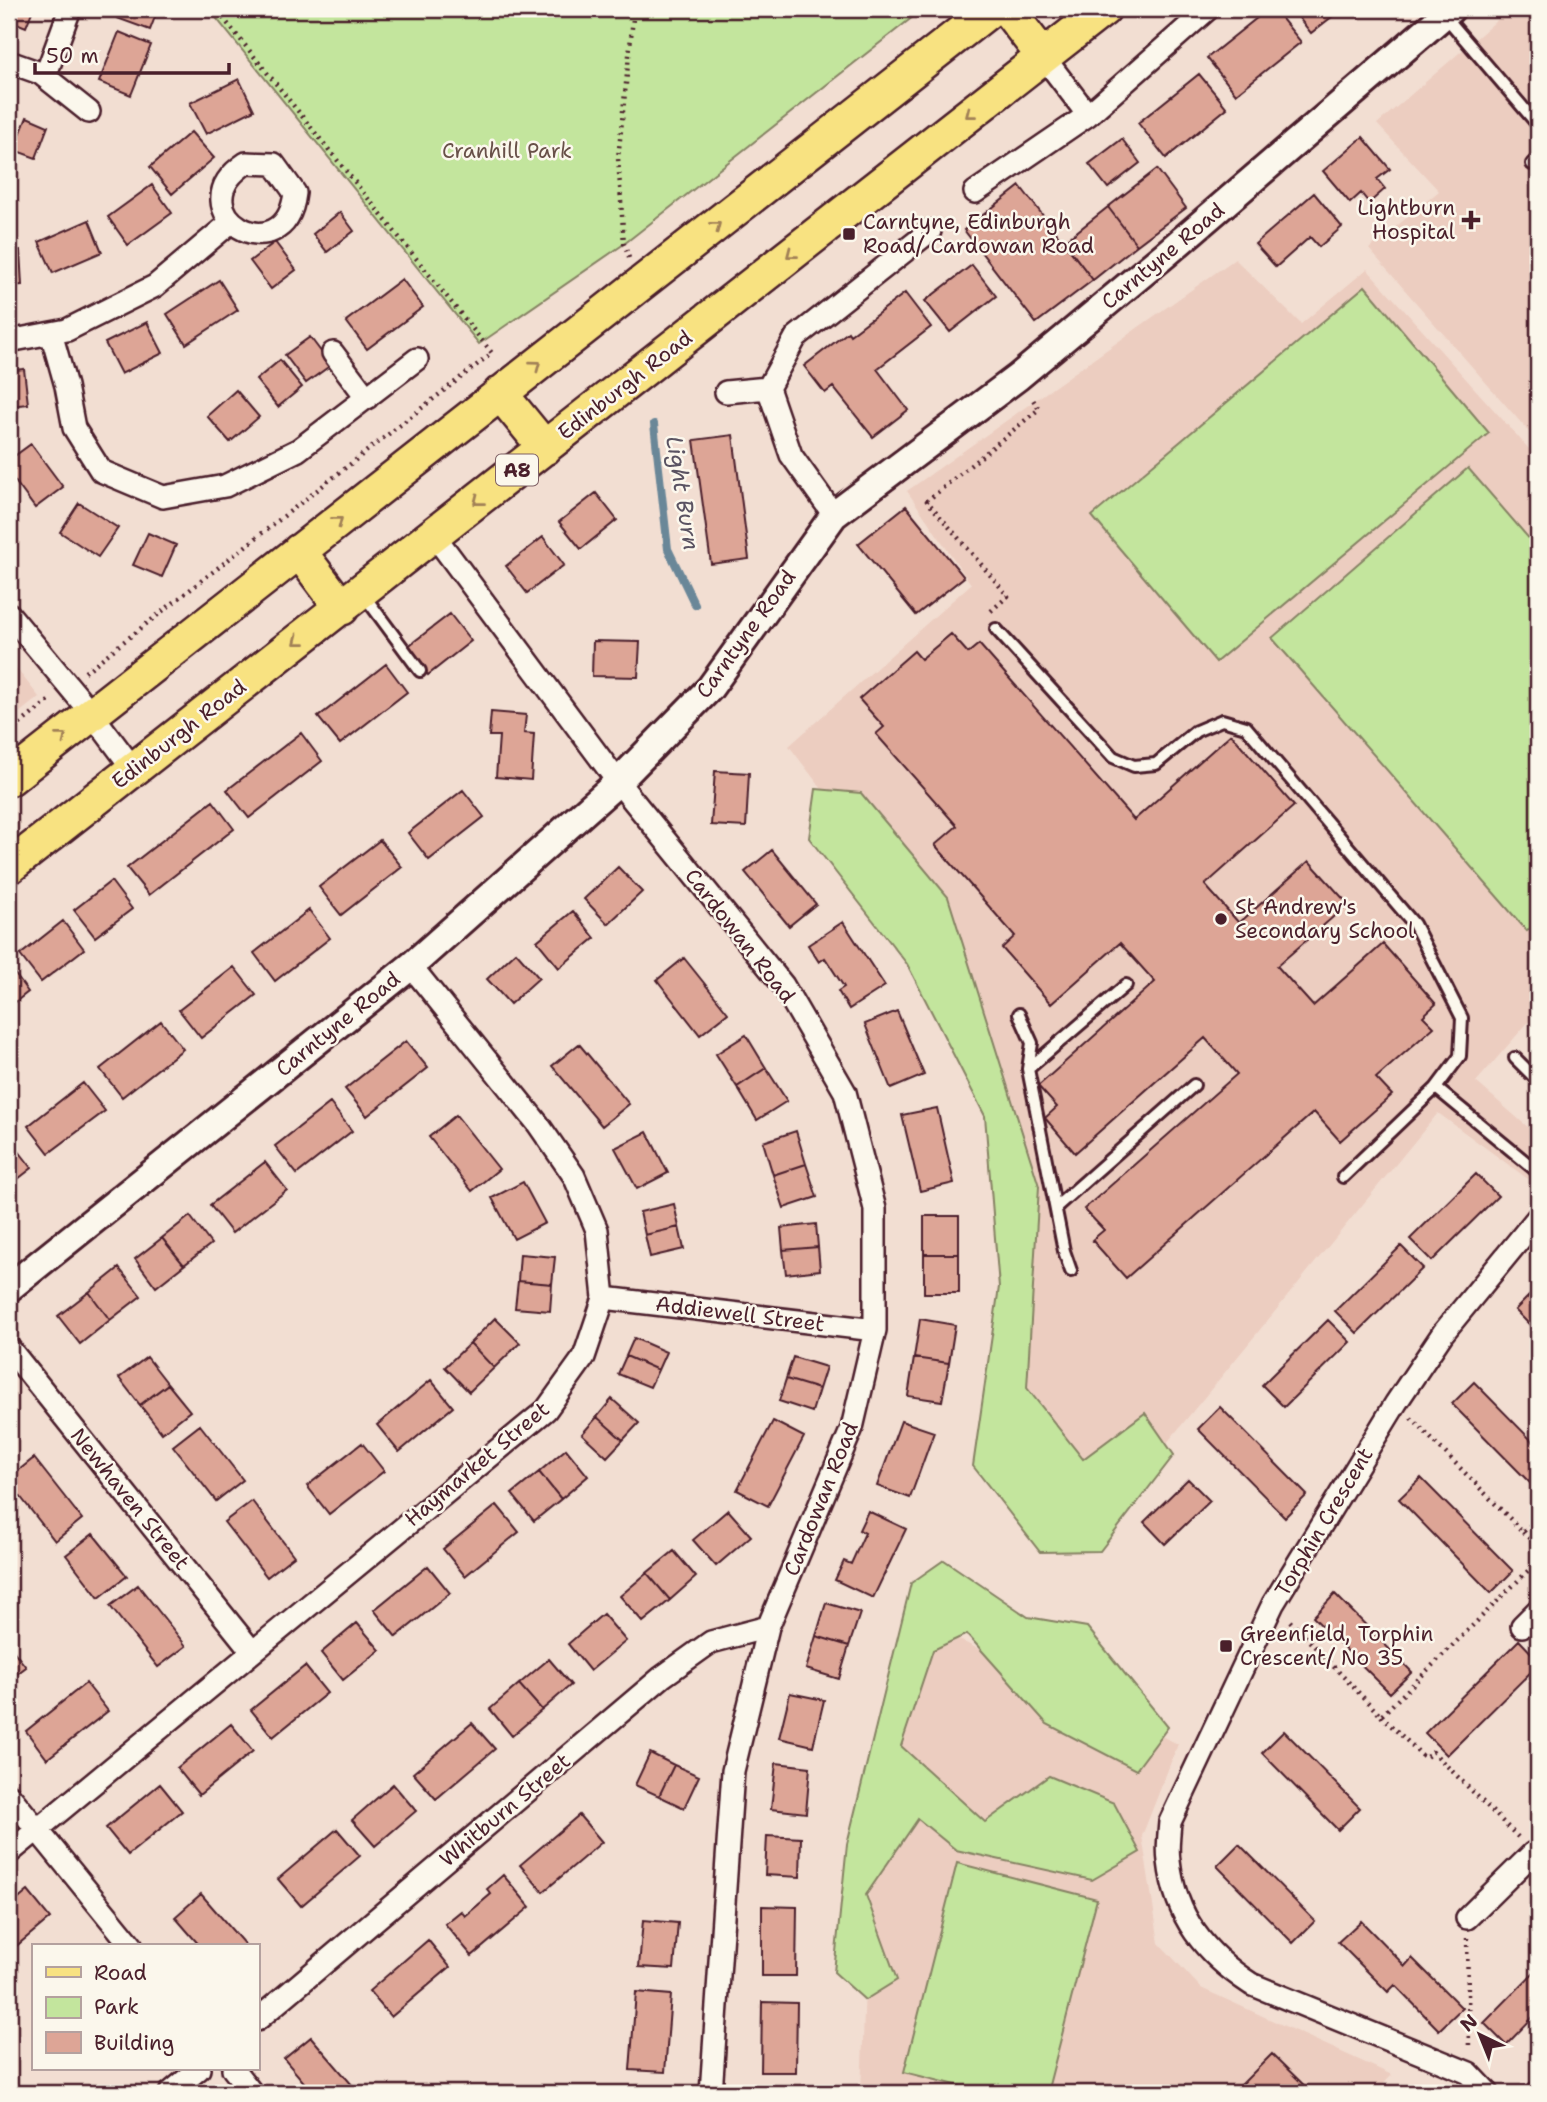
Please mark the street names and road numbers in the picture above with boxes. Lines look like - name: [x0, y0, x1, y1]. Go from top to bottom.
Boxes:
- street label: Carntyne Road: [1096, 196, 1230, 316]
- street label: Edinburgh Road: [552, 324, 698, 446]
- road number: A8: [496, 454, 538, 485]
- street label: Carntyne Road: [690, 564, 802, 704]
- street label: Edinburgh Road: [106, 673, 252, 795]
- street label: Cardowan Road: [679, 863, 801, 1009]
- street label: Carntyne Road: [270, 965, 406, 1083]
- street label: Addiewell Street: [654, 1290, 826, 1338]
- street label: Haymarket Street: [399, 1395, 555, 1533]
- street label: Cardowan Road: [777, 1418, 865, 1580]
- street label: Newhaven Street: [64, 1422, 196, 1576]
- street label: Torphin Crescent: [1268, 1442, 1380, 1602]
- street label: Whitburn Street: [434, 1747, 576, 1873]

